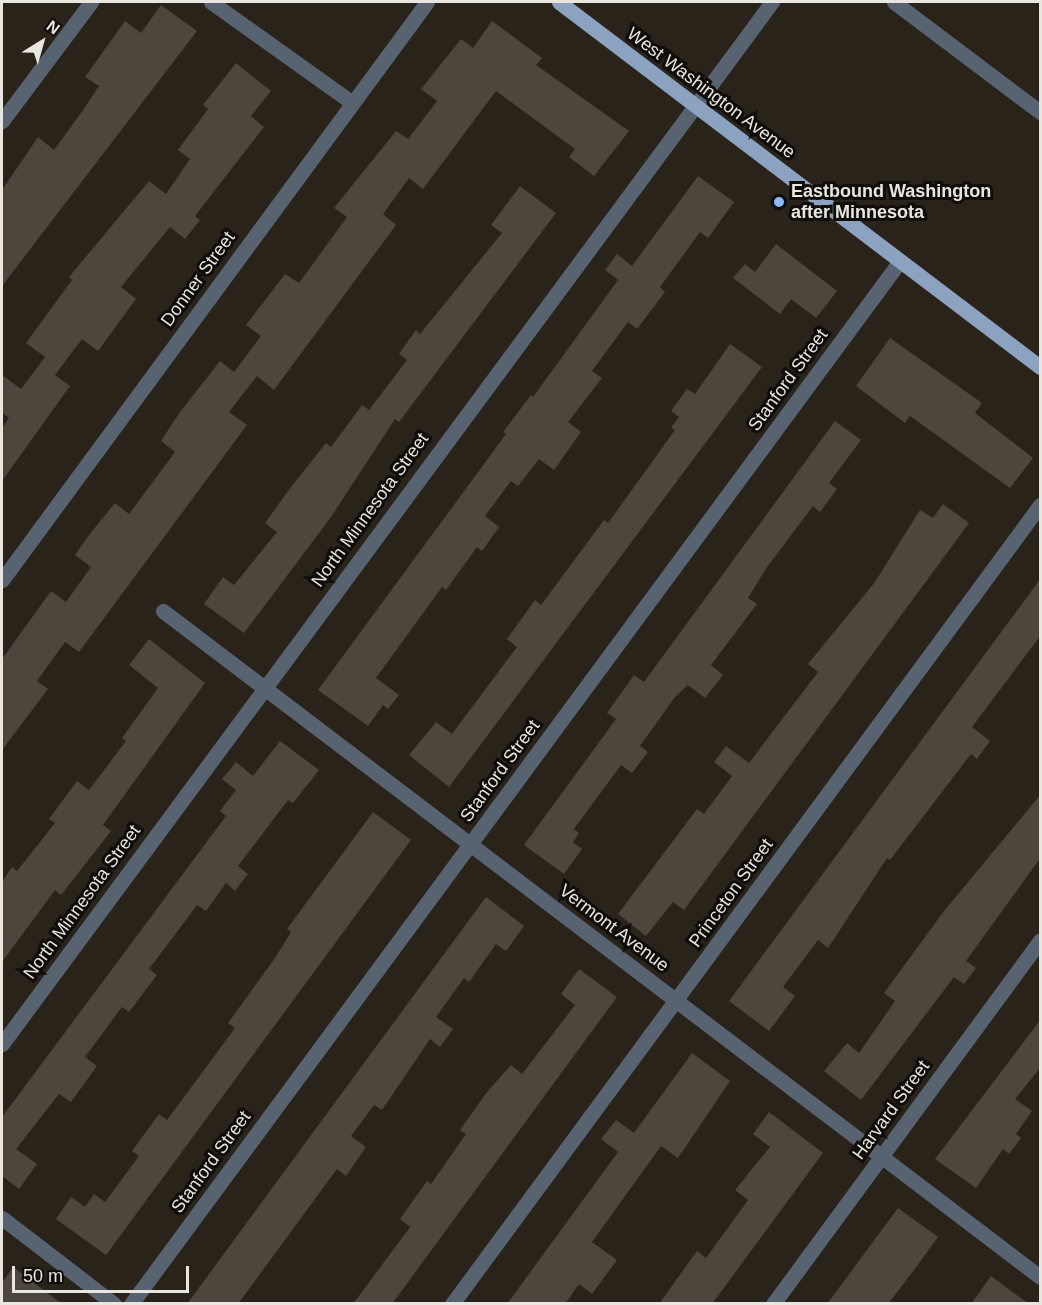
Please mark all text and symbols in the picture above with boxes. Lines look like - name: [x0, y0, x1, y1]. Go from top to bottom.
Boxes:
- north arrow: [12, 12, 72, 72]
- text: N: [43, 17, 63, 37]
- street label: West Washington Avenue: [622, 22, 800, 164]
- place label: Eastbound Washington after Minnesota: [791, 181, 991, 224]
- marker: Eastbound Washington after Minnesota: [772, 195, 786, 209]
- street label: Donner Street: [156, 227, 240, 331]
- street label: Stanford Street: [744, 325, 832, 435]
- street label: North Minnesota Street: [307, 429, 433, 591]
- street label: Stanford Street: [456, 716, 544, 826]
- street label: North Minnesota Street: [19, 821, 145, 983]
- street label: Princeton Street: [684, 834, 778, 952]
- street label: Vermont Avenue: [554, 879, 674, 977]
- street label: Harvard Street: [848, 1056, 934, 1164]
- street label: Stanford Street: [167, 1107, 255, 1217]
- scale bar: [15, 1254, 192, 1292]
- text: 50 m: [23, 1266, 63, 1286]

